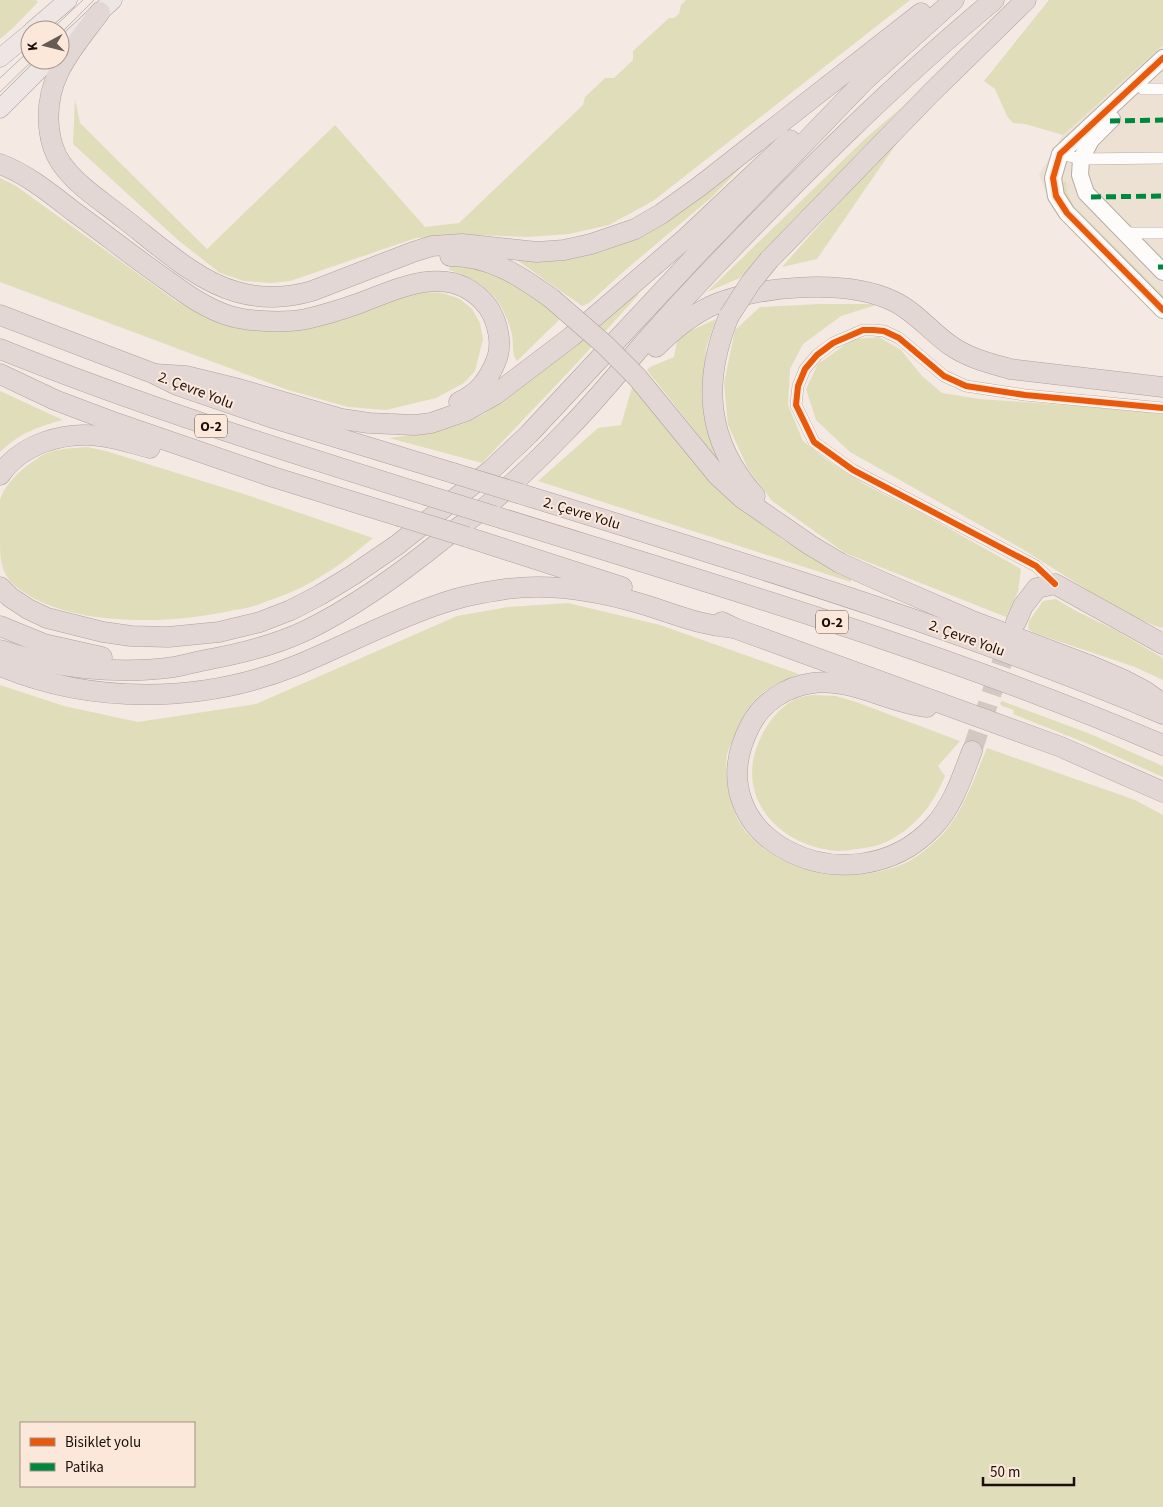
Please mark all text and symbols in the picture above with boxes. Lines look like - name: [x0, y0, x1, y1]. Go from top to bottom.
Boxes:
- north arrow: [20, 20, 70, 70]
- text: K: [23, 41, 44, 52]
- street label: 2. Çevre Yolu: [155, 366, 237, 415]
- road number: O-2: [195, 414, 227, 438]
- street label: 2. Çevre Yolu: [541, 492, 623, 535]
- road number: O-2: [816, 610, 848, 634]
- street label: 2. Çevre Yolu: [926, 615, 1008, 662]
- legend: [20, 1422, 195, 1487]
- text: Bisiklet yolu: [65, 1432, 141, 1453]
- scale bar: [983, 1454, 1074, 1486]
- text: Patika: [65, 1457, 104, 1478]
- text: 50 m: [990, 1462, 1020, 1483]

